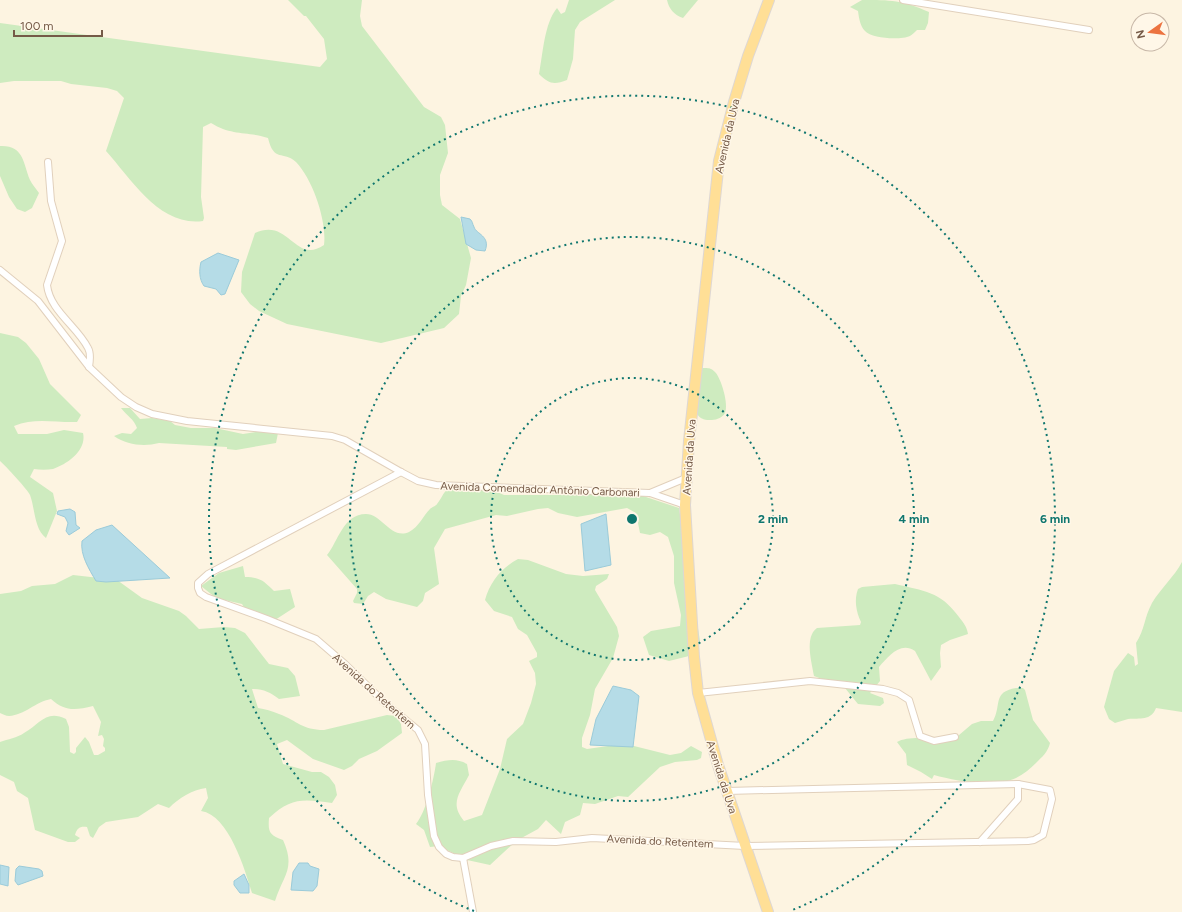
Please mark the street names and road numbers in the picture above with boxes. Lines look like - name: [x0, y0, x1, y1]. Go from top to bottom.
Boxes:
- street label: Avenida da Uva: [713, 98, 742, 175]
- street label: Avenida da Uva: [680, 419, 699, 495]
- street label: Avenida Comendador Antônio Carbonari: [440, 480, 640, 499]
- street label: Avenida do Retentem: [330, 651, 418, 732]
- street label: Avenida da Uva: [704, 739, 739, 815]
- street label: Avenida do Retentem: [606, 832, 714, 851]

